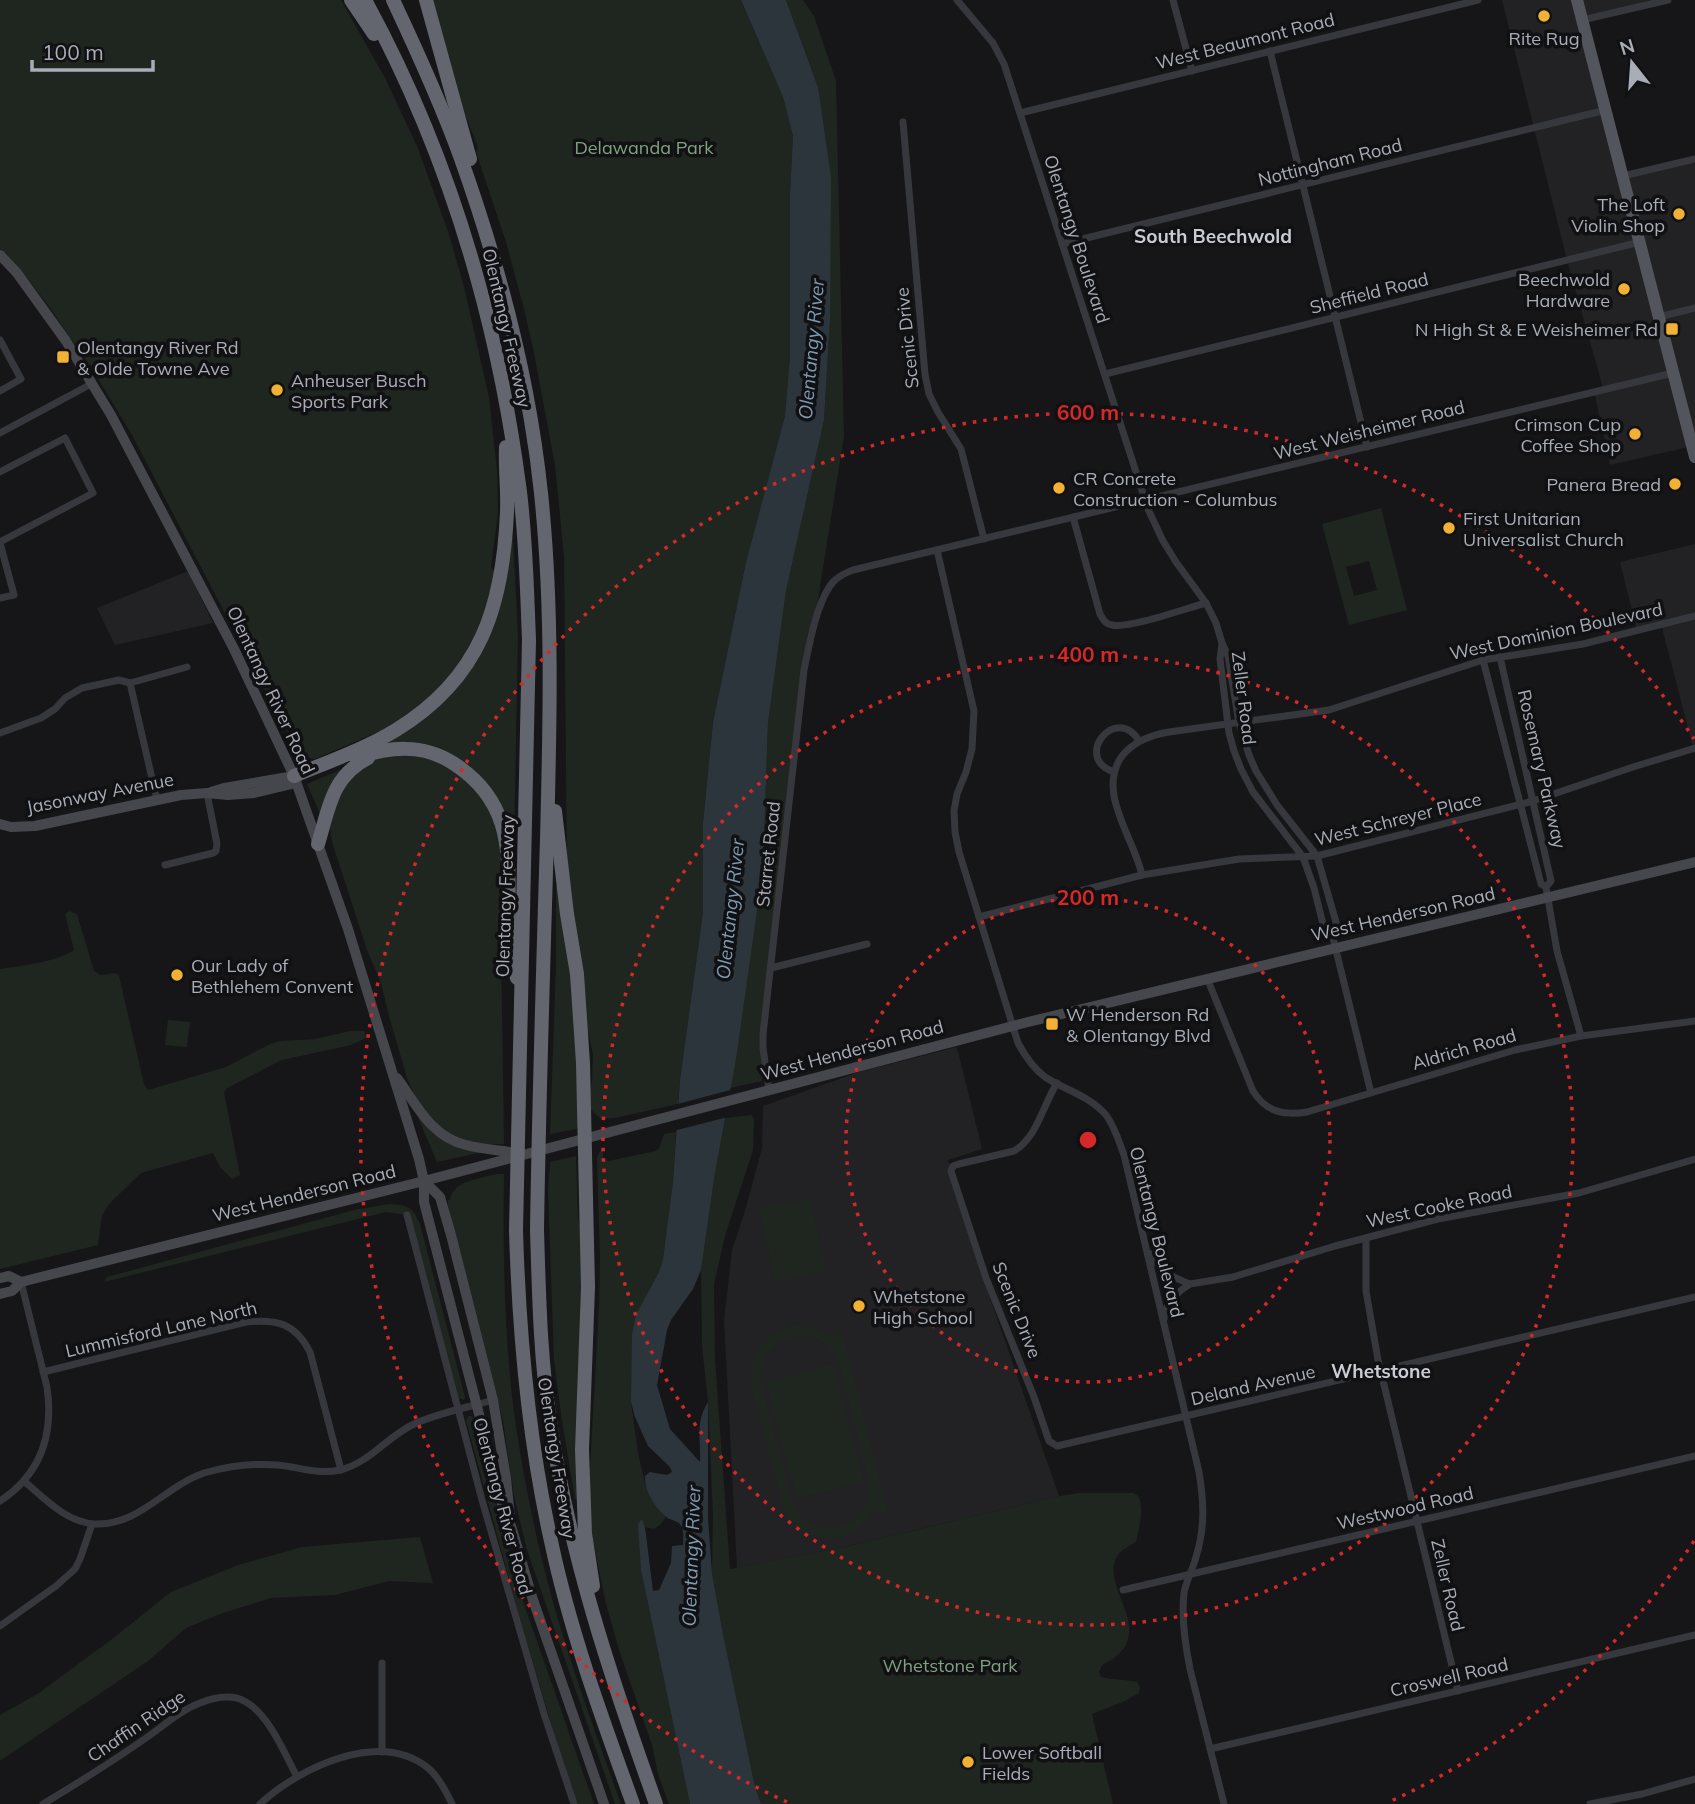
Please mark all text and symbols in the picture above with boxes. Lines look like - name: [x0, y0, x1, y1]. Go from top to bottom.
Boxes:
- street label: West Beaumont Road: [1153, 8, 1337, 74]
- marker: Rite Rug: [1536, 8, 1552, 24]
- place label: Rite Rug: [1508, 27, 1580, 50]
- scale bar: [32, 28, 152, 72]
- north arrow: [1597, 28, 1667, 98]
- text: N: [1617, 33, 1637, 60]
- text: 100 m: [42, 39, 104, 65]
- street label: Nottingham Road: [1256, 133, 1404, 191]
- park label: Delawanda Park: [574, 136, 714, 159]
- street label: Olentangy Boulevard: [1039, 152, 1115, 326]
- place label: The Loft Violin Shop: [1571, 193, 1665, 237]
- marker: The Loft Violin Shop: [1671, 206, 1687, 222]
- district label: South Beechwold: [1134, 224, 1292, 248]
- street label: Olentangy Freeway: [477, 246, 537, 410]
- street label: Sheffield Road: [1307, 267, 1431, 319]
- place label: Beechwold Hardware: [1518, 268, 1610, 312]
- water label: Olentangy River: [793, 277, 829, 420]
- marker: Beechwold Hardware: [1616, 281, 1632, 297]
- street label: Scenic Drive: [890, 286, 924, 390]
- place label: N High St & E Weisheimer Rd: [1415, 318, 1658, 341]
- marker: N High St & E Weisheimer Rd: [1664, 321, 1680, 337]
- place label: Olentangy River Rd & Olde Towne Ave: [77, 336, 239, 380]
- marker: Olentangy River Rd & Olde Towne Ave: [55, 349, 71, 365]
- place label: Anheuser Busch Sports Park: [291, 369, 426, 413]
- marker: Anheuser Busch Sports Park: [269, 382, 285, 398]
- street label: West Weisheimer Road: [1271, 395, 1467, 465]
- text: 600 m: [1057, 399, 1119, 425]
- place label: Crimson Cup Coffee Shop: [1514, 413, 1621, 457]
- marker: Crimson Cup Coffee Shop: [1627, 426, 1643, 442]
- place label: CR Concrete Construction - Columbus: [1073, 467, 1278, 511]
- place label: Panera Bread: [1547, 473, 1661, 496]
- marker: Panera Bread: [1667, 476, 1683, 492]
- marker: CR Concrete Construction - Columbus: [1051, 480, 1067, 496]
- place label: First Unitarian Universalist Church: [1463, 507, 1624, 551]
- marker: First Unitarian Universalist Church: [1441, 520, 1457, 536]
- street label: West Dominion Boulevard: [1447, 597, 1665, 665]
- street label: Olentangy River Road: [222, 602, 320, 778]
- text: 400 m: [1057, 641, 1119, 667]
- street label: Zeller Road: [1227, 650, 1261, 746]
- street label: Rosemary Parkway: [1513, 687, 1572, 851]
- street label: Jasonway Avenue: [24, 767, 176, 819]
- street label: West Schreyer Place: [1312, 787, 1484, 851]
- street label: Starret Road: [751, 800, 785, 908]
- street label: Olentangy Freeway: [491, 814, 519, 978]
- water label: Olentangy River: [711, 836, 749, 980]
- street label: West Henderson Road: [1309, 882, 1497, 946]
- text: 200 m: [1057, 884, 1119, 910]
- place label: Our Lady of Bethlehem Convent: [191, 954, 353, 998]
- marker: Our Lady of Bethlehem Convent: [169, 967, 185, 983]
- place label: W Henderson Rd & Olentangy Blvd: [1066, 1003, 1211, 1047]
- street label: West Henderson Road: [758, 1015, 946, 1085]
- marker: W Henderson Rd & Olentangy Blvd: [1044, 1016, 1060, 1032]
- street label: Aldrich Road: [1409, 1023, 1519, 1075]
- centre of rings: [1076, 1128, 1100, 1152]
- street label: Olentangy Boulevard: [1125, 1144, 1189, 1320]
- street label: West Henderson Road: [210, 1159, 398, 1227]
- street label: West Cooke Road: [1364, 1179, 1514, 1233]
- street label: Scenic Drive: [987, 1259, 1047, 1361]
- place label: Whetstone High School: [873, 1285, 973, 1329]
- street label: Lummisford Lane North: [63, 1296, 259, 1362]
- marker: Whetstone High School: [851, 1298, 867, 1314]
- district label: Whetstone: [1331, 1359, 1431, 1383]
- street label: Deland Avenue: [1189, 1360, 1317, 1410]
- street label: Olentangy Freeway: [533, 1376, 581, 1541]
- street label: Olentangy River Road: [468, 1415, 538, 1597]
- street label: Westwood Road: [1334, 1481, 1476, 1535]
- water label: Olentangy River: [677, 1484, 705, 1627]
- street label: Zeller Road: [1426, 1537, 1470, 1633]
- street label: Croswell Road: [1388, 1652, 1510, 1702]
- park label: Whetstone Park: [883, 1654, 1018, 1677]
- street label: Chaffin Ridge: [83, 1685, 189, 1767]
- place label: Lower Softball Fields: [982, 1741, 1102, 1785]
- marker: Lower Softball Fields: [960, 1754, 976, 1770]

